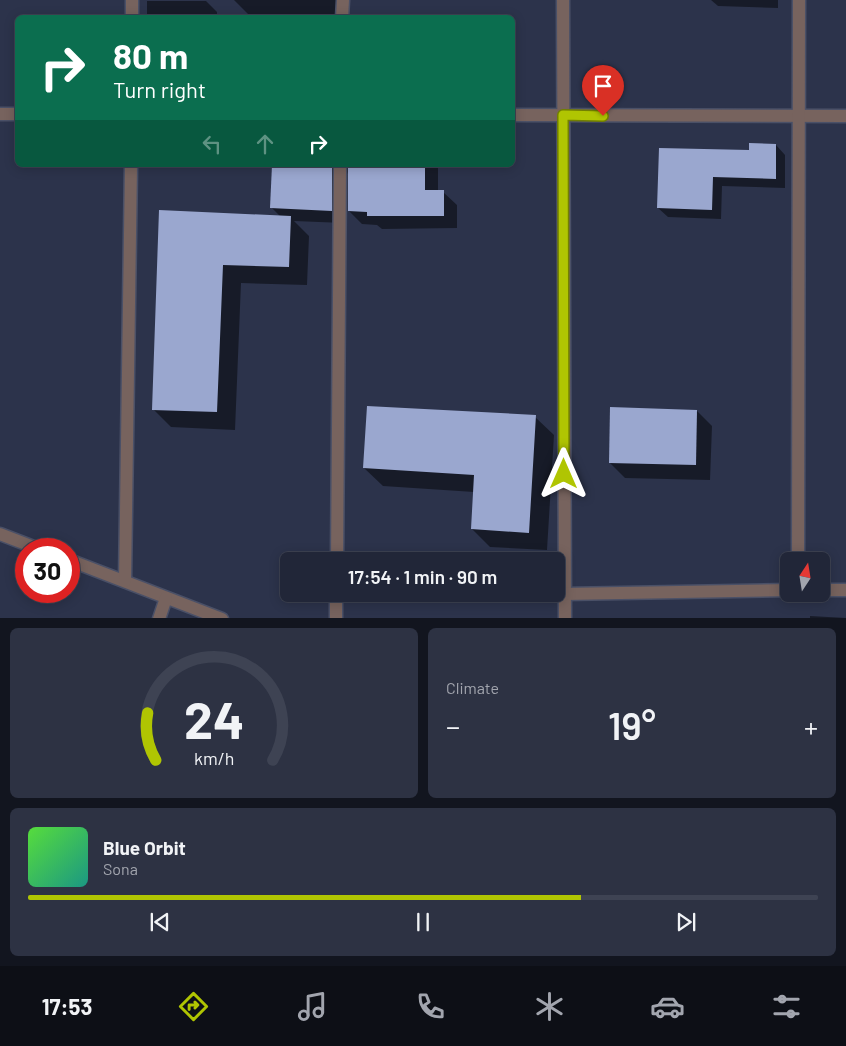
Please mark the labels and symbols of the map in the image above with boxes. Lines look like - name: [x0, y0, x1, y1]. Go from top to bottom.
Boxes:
- pin: [582, 65, 624, 116]
- position arrow: [537, 447, 589, 499]
- speed limit sign: 30: [15, 538, 80, 603]
- north arrow: [780, 552, 830, 602]

